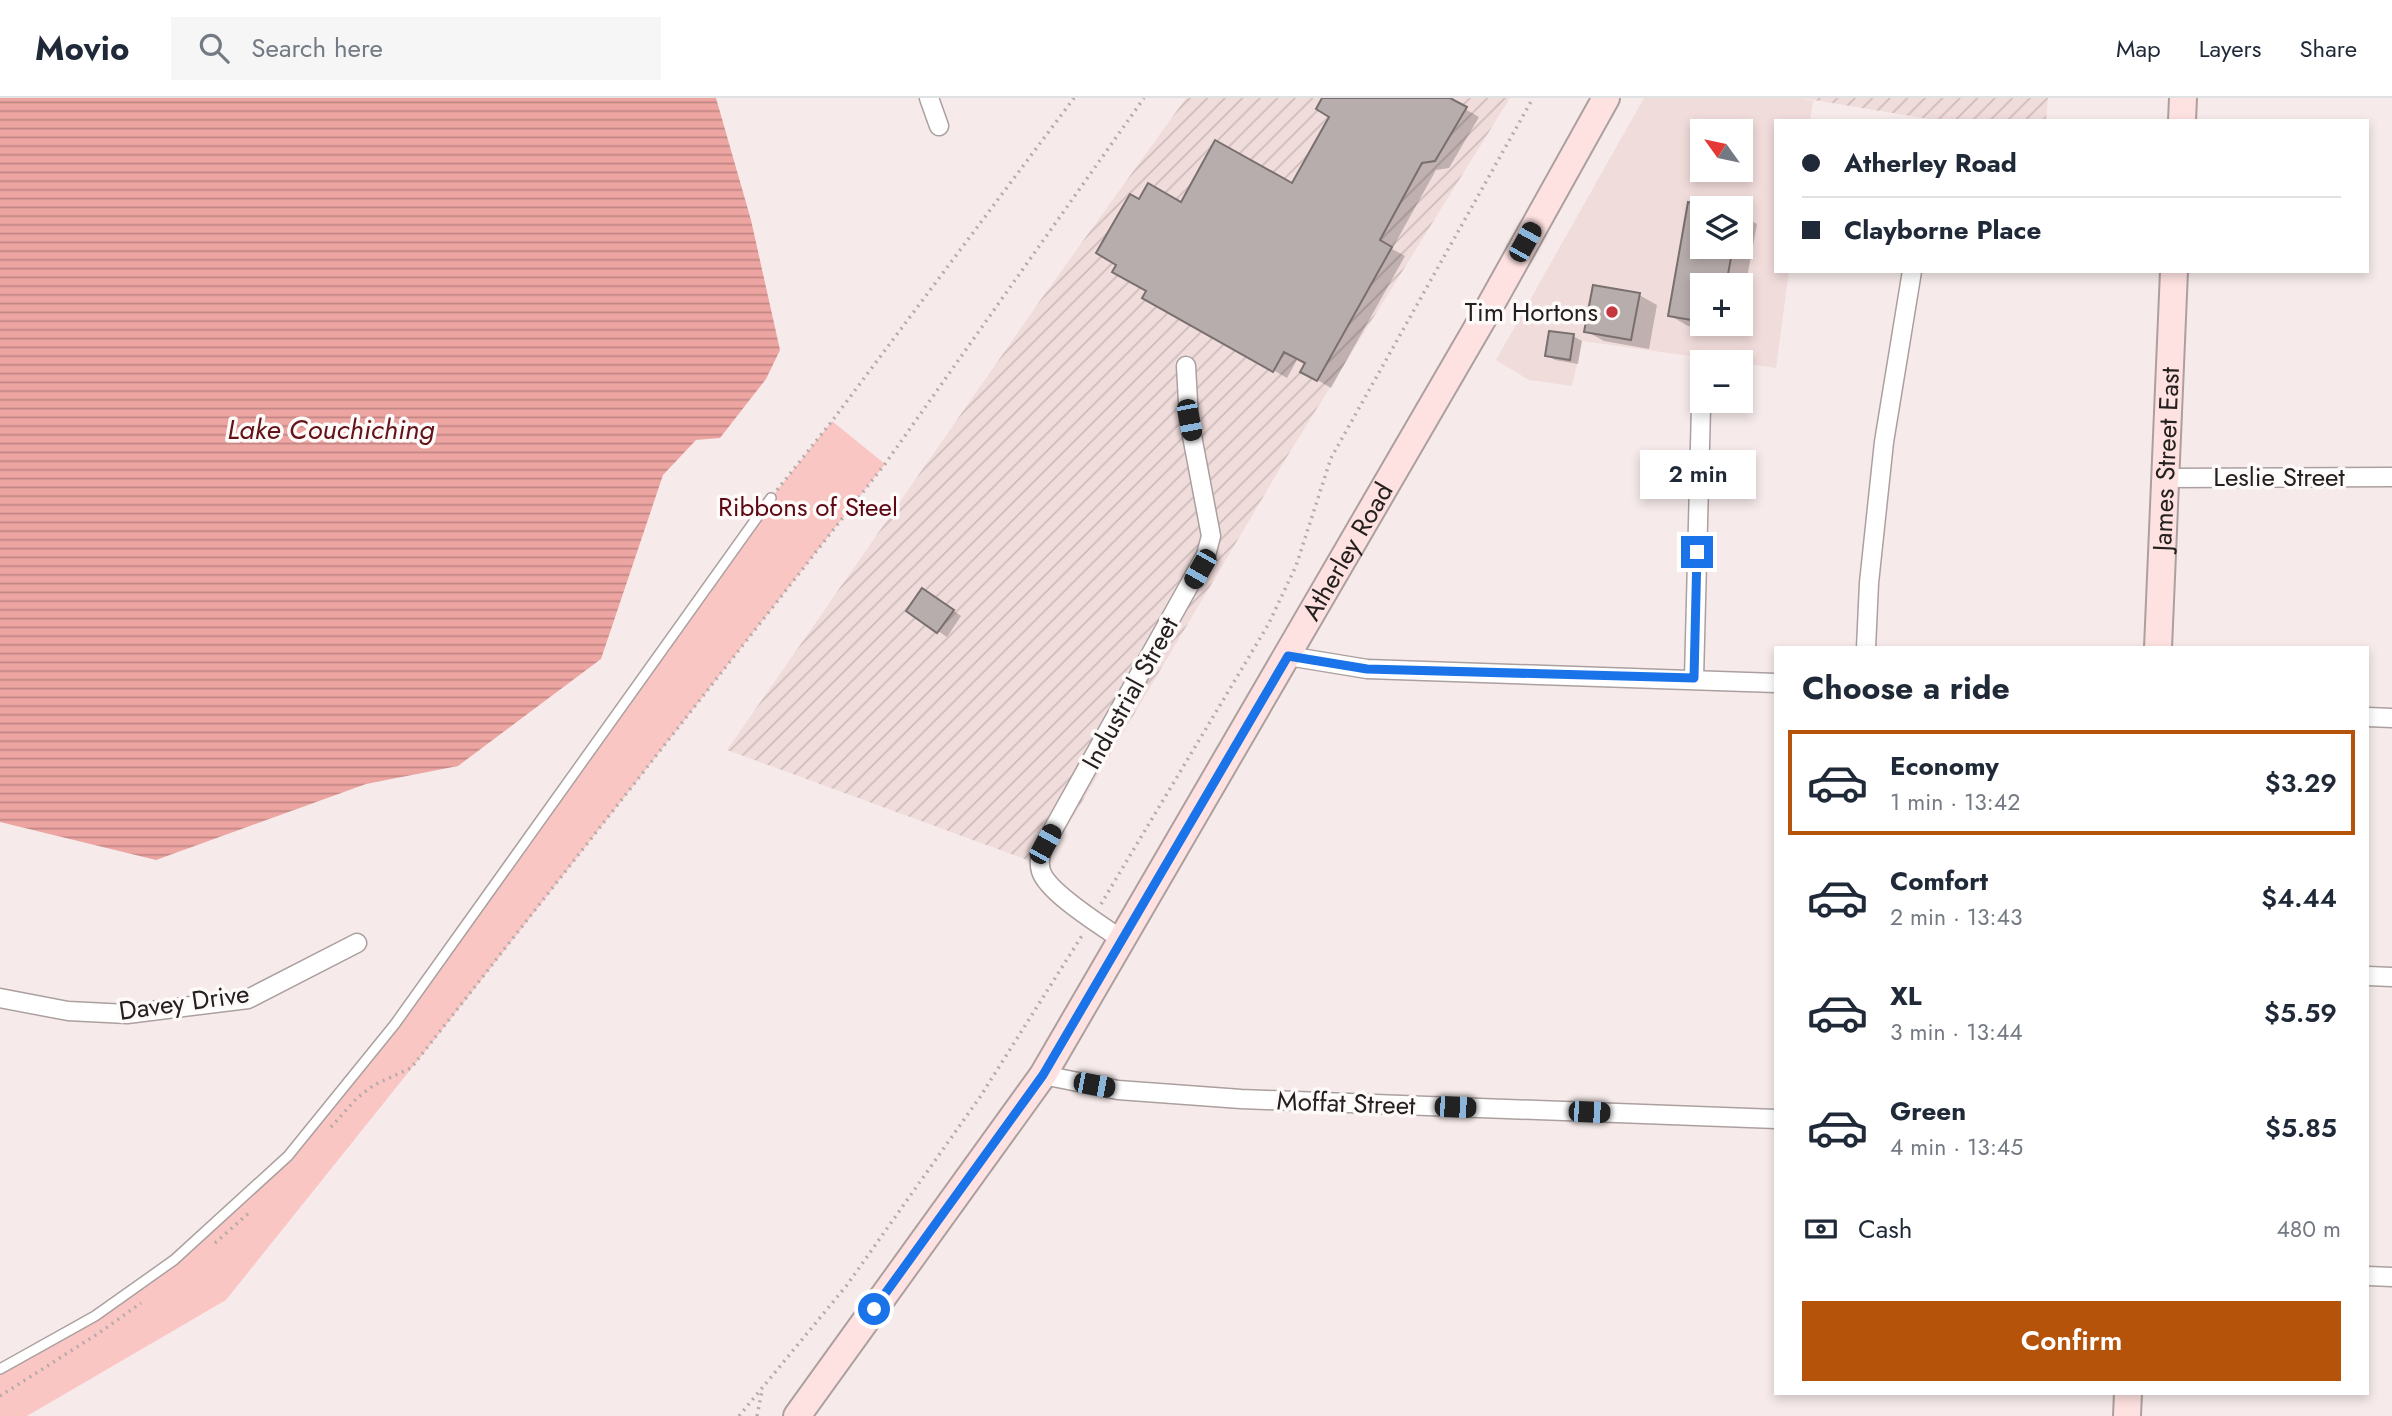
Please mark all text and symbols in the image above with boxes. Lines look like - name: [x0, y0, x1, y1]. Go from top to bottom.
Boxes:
- search box: [171, 17, 661, 80]
- text: Movio: [35, 25, 129, 72]
- icon: search: [195, 29, 233, 67]
- text: Search here: [251, 29, 383, 67]
- text: Map: [2116, 31, 2161, 66]
- text: Layers: [2199, 31, 2261, 66]
- text: Share: [2299, 31, 2357, 66]
- north arrow: [1690, 119, 1754, 182]
- map controls: [1690, 119, 1753, 413]
- text: Atherley Road: [1844, 144, 2017, 182]
- button: layers: [1690, 196, 1753, 259]
- text: Clayborne Place: [1844, 211, 2041, 249]
- car: [1506, 219, 1545, 265]
- button: +: [1690, 273, 1753, 336]
- place label: Tim Hortons: [1465, 293, 1598, 331]
- marker: Tim Hortons: [1604, 304, 1620, 320]
- button: −: [1690, 350, 1753, 413]
- street label: James Street East: [2143, 366, 2189, 555]
- car: [1175, 397, 1204, 443]
- water label: Lake Couchiching: [227, 409, 435, 450]
- callout: 2 min: [1639, 450, 1755, 500]
- text: 2 min: [1668, 457, 1728, 491]
- street label: Leslie Street: [2213, 458, 2346, 496]
- street label: Atherley Road: [1292, 475, 1402, 628]
- park label: Ribbons of Steel: [718, 488, 898, 526]
- route end: [1681, 536, 1713, 568]
- car: [1181, 546, 1220, 592]
- street label: Industrial Street: [1072, 609, 1188, 776]
- text: Choose a ride: [1802, 665, 2010, 711]
- text: Economy: [1890, 747, 1999, 785]
- icon: car: [1806, 751, 1869, 814]
- text: $3.29: [2265, 764, 2337, 802]
- text: 1 min · 13:42: [1890, 785, 2020, 819]
- car: [1026, 821, 1065, 867]
- text: Comfort: [1890, 862, 1988, 900]
- icon: car: [1806, 866, 1869, 929]
- text: $4.44: [2261, 879, 2337, 917]
- text: 2 min · 13:43: [1890, 900, 2022, 934]
- street label: Davey Drive: [116, 974, 252, 1030]
- text: XL: [1890, 977, 1922, 1015]
- icon: car: [1806, 981, 1869, 1044]
- text: $5.59: [2264, 994, 2337, 1032]
- text: 3 min · 13:44: [1890, 1015, 2023, 1049]
- car: [1072, 1071, 1117, 1099]
- street label: Moffat Street: [1276, 1082, 1417, 1124]
- text: Green: [1890, 1092, 1966, 1130]
- car: [1434, 1096, 1477, 1118]
- icon: car: [1806, 1096, 1869, 1159]
- car: [1568, 1101, 1611, 1123]
- text: $5.85: [2265, 1109, 2337, 1147]
- text: 4 min · 13:45: [1890, 1130, 2023, 1164]
- icon: cash: [1802, 1210, 1840, 1248]
- text: Cash: [1858, 1210, 1912, 1248]
- text: 480 m: [2276, 1212, 2341, 1246]
- route start: [858, 1293, 890, 1325]
- button: Confirm: [1802, 1301, 2341, 1381]

